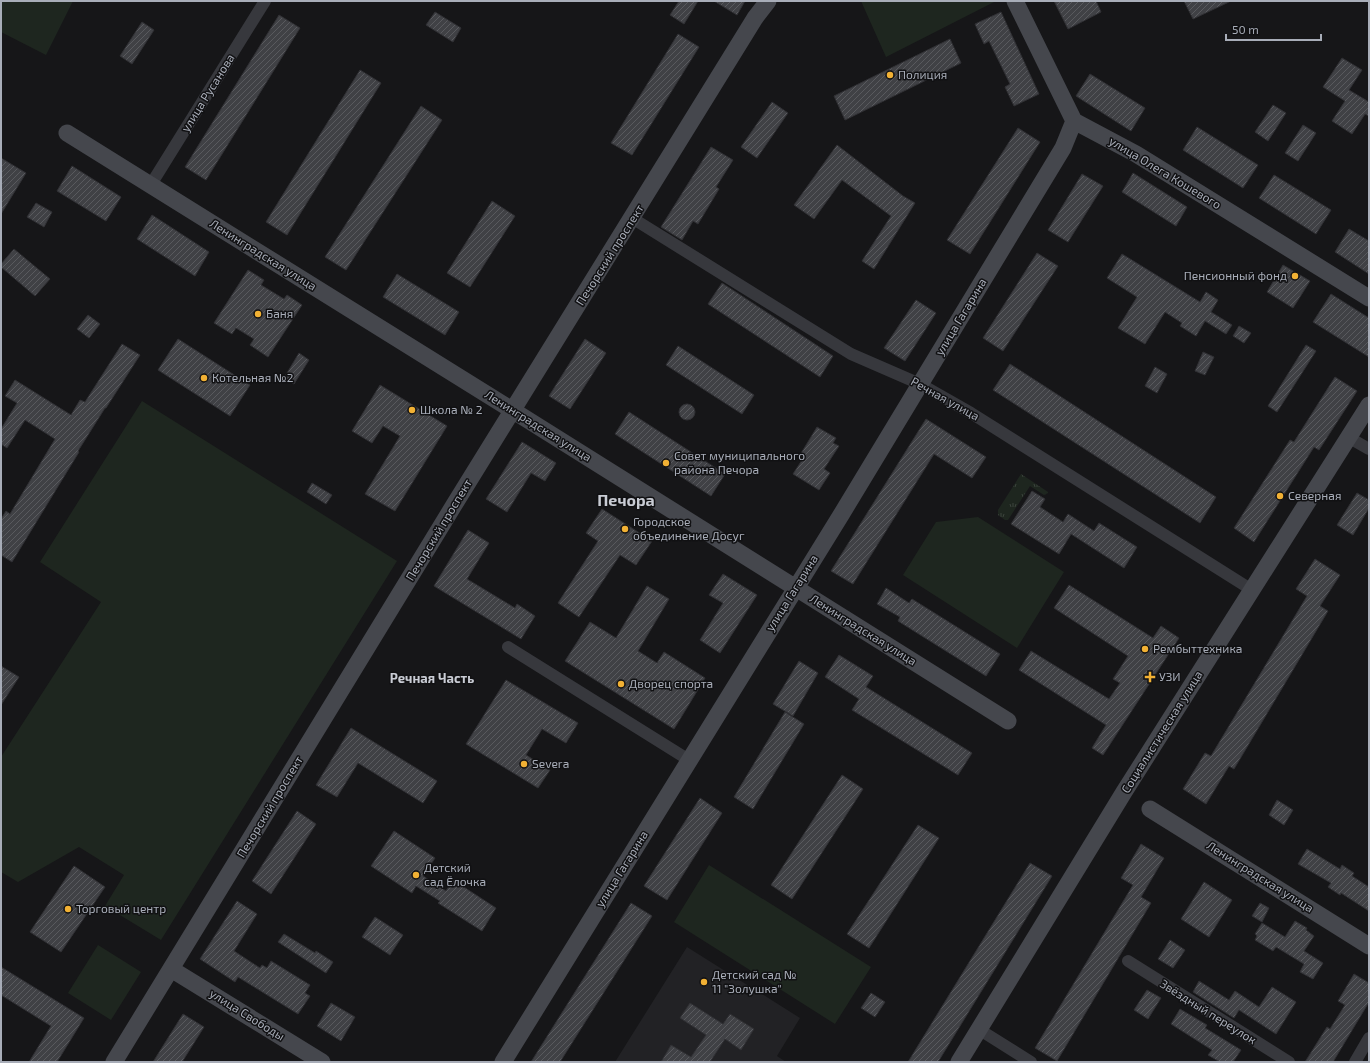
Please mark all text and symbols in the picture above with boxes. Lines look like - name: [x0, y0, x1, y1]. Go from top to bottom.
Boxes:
- scale bar: [1226, 16, 1321, 42]
- text: 50 m: [1232, 22, 1259, 36]
- street label: улица Русанова: [178, 51, 238, 135]
- place label: Полиция: [898, 67, 947, 81]
- marker: Полиция: [885, 70, 895, 80]
- street label: улица Олега Кошевого: [1107, 133, 1224, 212]
- street label: Печорский проспект: [572, 201, 646, 307]
- street label: Ленинградская улица: [207, 216, 319, 294]
- place label: Пенсионный фонд: [1184, 268, 1287, 282]
- marker: Пенсионный фонд: [1290, 271, 1300, 281]
- street label: улица Гагарина: [932, 275, 990, 358]
- place label: Баня: [266, 306, 293, 320]
- marker: Баня: [253, 309, 263, 319]
- place label: Котельная №2: [212, 370, 294, 384]
- marker: Котельная №2: [199, 373, 209, 383]
- street label: Речная улица: [908, 374, 982, 424]
- street label: Ленинградская улица: [482, 387, 594, 465]
- place label: Школа № 2: [420, 402, 483, 416]
- marker: Школа № 2: [407, 405, 417, 415]
- place label: Совет муниципального района Печора: [674, 448, 805, 476]
- marker: Совет муниципального района Печора: [661, 458, 671, 468]
- street label: Печорский проспект: [402, 476, 474, 583]
- place label: Северная: [1288, 488, 1341, 502]
- district label: Печора: [597, 490, 655, 509]
- marker: Северная: [1275, 491, 1285, 501]
- place label: Городское объединение Досуг: [633, 514, 745, 543]
- marker: Городское объединение Досуг: [620, 524, 630, 534]
- street label: улица Гагарина: [762, 552, 821, 634]
- street label: Ленинградская улица: [807, 591, 919, 669]
- place label: Рембыттехника: [1153, 641, 1242, 655]
- marker: Рембыттехника: [1140, 644, 1150, 654]
- street label: Социалистическая улица: [1118, 668, 1205, 796]
- place label: УЗИ: [1159, 669, 1181, 683]
- district label: Речная Часть: [390, 670, 474, 686]
- marker: УЗИ: [1144, 671, 1156, 683]
- place label: Дворец спорта: [629, 676, 713, 690]
- marker: Дворец спорта: [616, 679, 626, 689]
- street label: Печорский проспект: [233, 753, 305, 860]
- place label: Severa: [532, 756, 569, 770]
- marker: Severa: [519, 759, 529, 769]
- street label: улица Гагарина: [592, 828, 651, 910]
- street label: Ленинградская улица: [1204, 838, 1316, 916]
- place label: Детский сад Ёлочка: [424, 860, 486, 888]
- marker: Детский сад Ёлочка: [411, 870, 421, 880]
- place label: Торговый центр: [76, 901, 166, 915]
- marker: Торговый центр: [63, 904, 73, 914]
- place label: Детский сад № 11 "Золушка": [712, 967, 797, 996]
- street label: Звёздный переулок: [1157, 976, 1260, 1048]
- marker: Детский сад № 11 "Золушка": [699, 977, 709, 987]
- street label: улица Свободы: [207, 985, 288, 1044]

